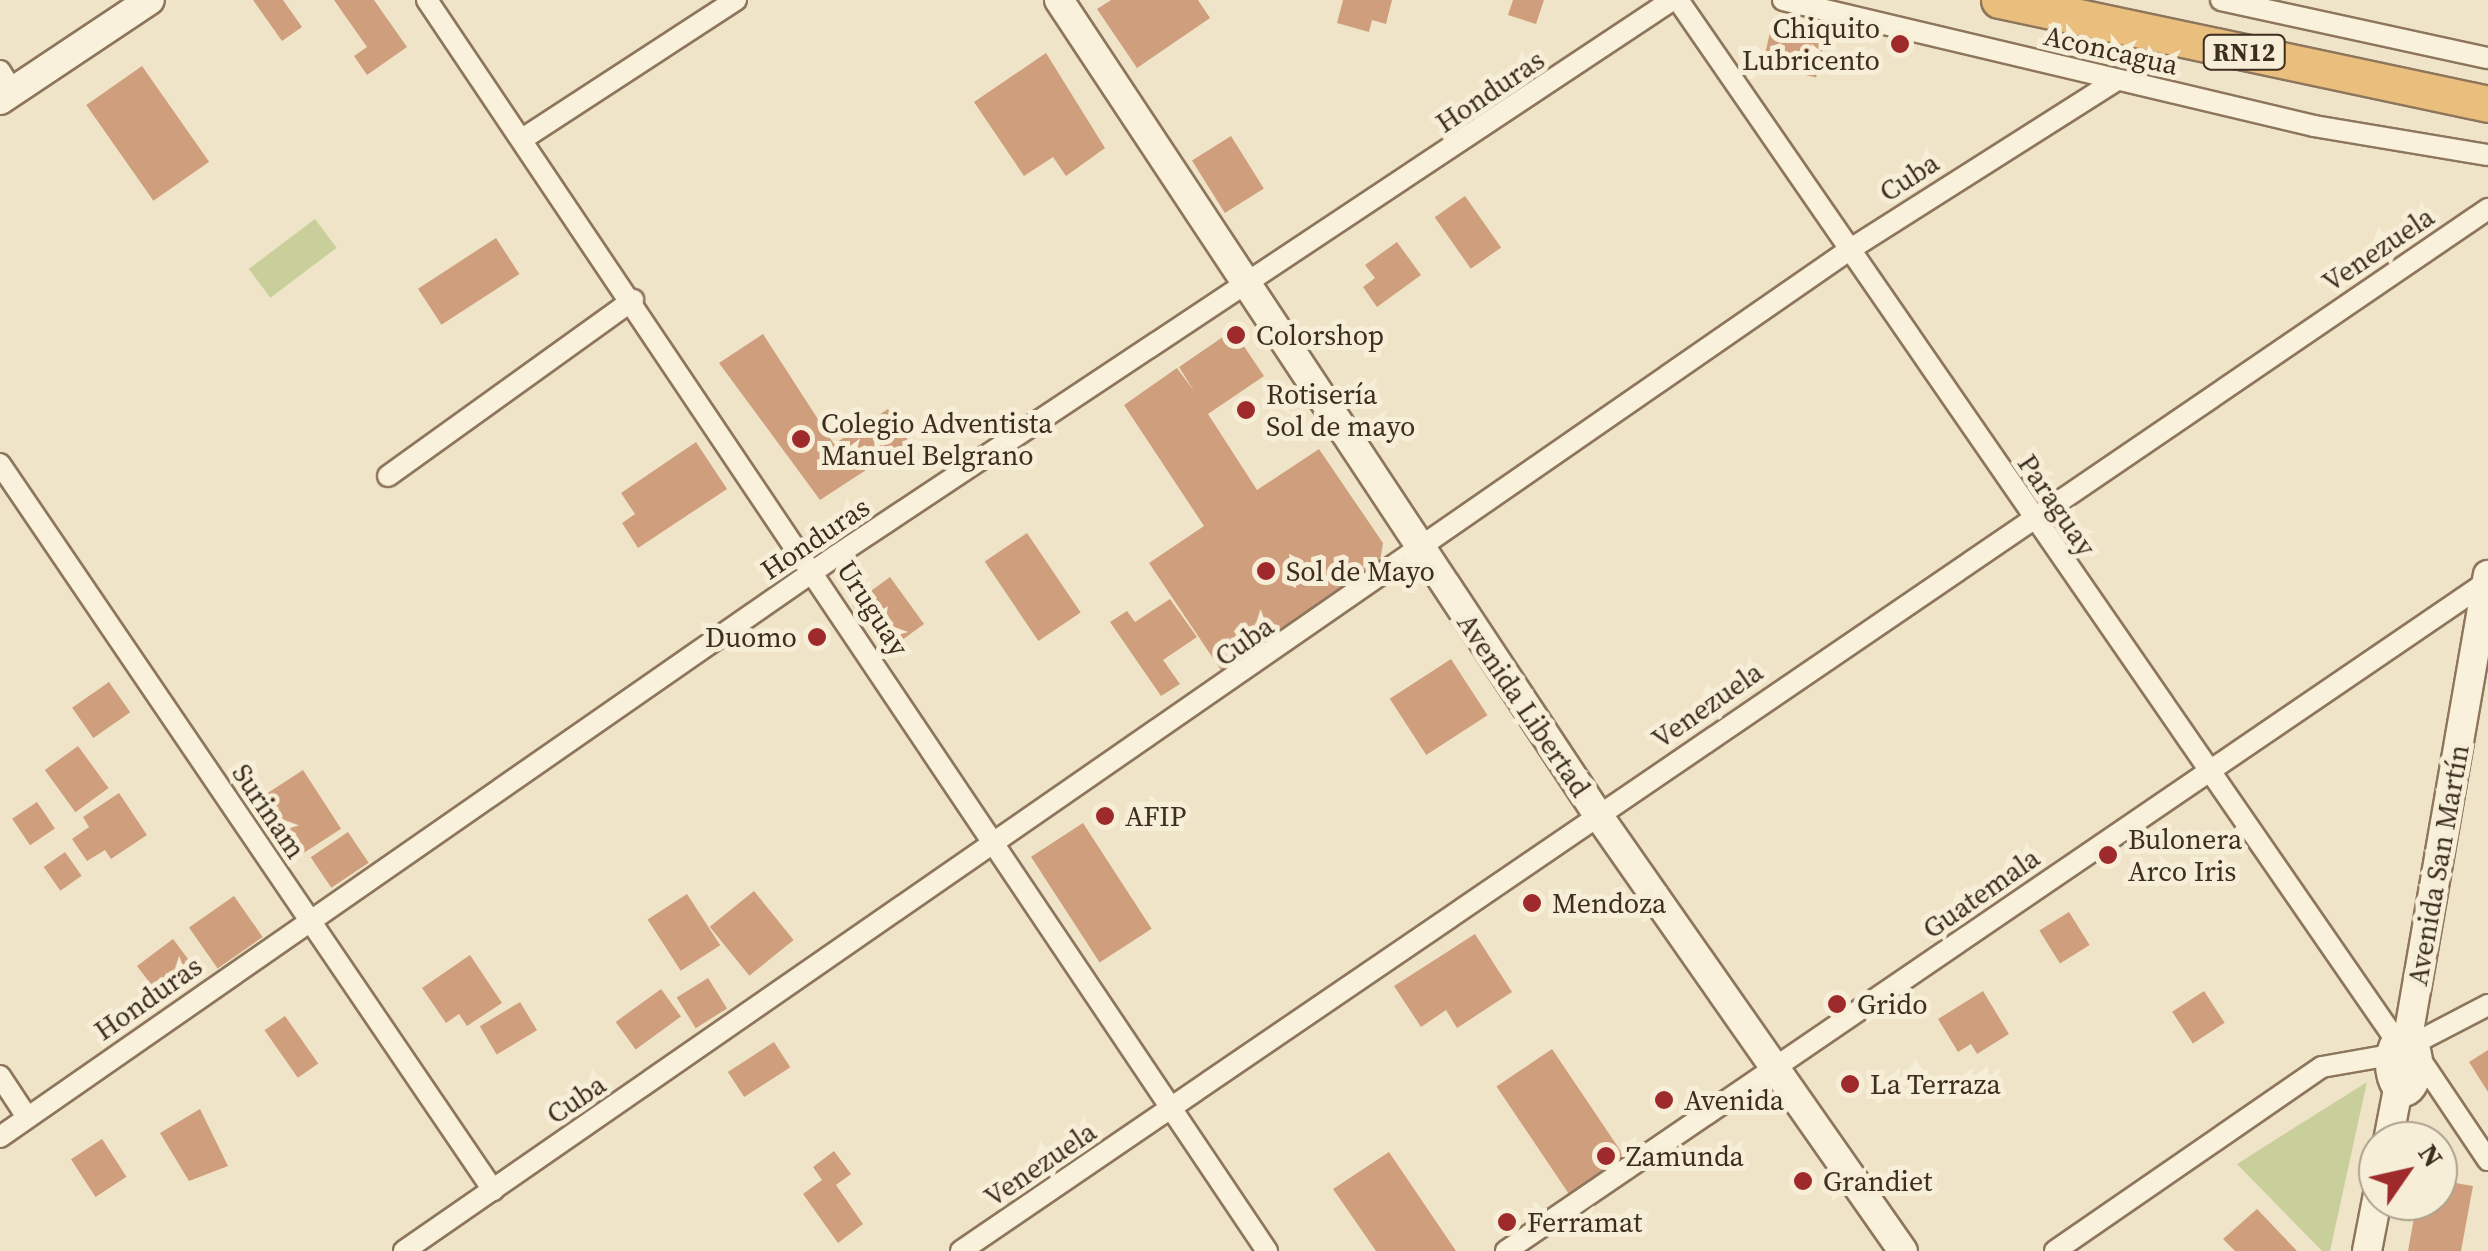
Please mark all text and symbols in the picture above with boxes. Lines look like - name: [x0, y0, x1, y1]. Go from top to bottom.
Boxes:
- place label: Chiquito Lubricento: [1742, 11, 1880, 77]
- street label: Aconcagua: [2041, 18, 2181, 82]
- road number: RN12: [2202, 32, 2286, 72]
- marker: Chiquito Lubricento: [1889, 33, 1911, 55]
- street label: Honduras: [1429, 42, 1551, 140]
- street label: Cuba: [1873, 145, 1945, 209]
- street label: Venezuela: [2316, 199, 2440, 299]
- place label: Colorshop: [1256, 318, 1384, 352]
- marker: Colorshop: [1225, 324, 1247, 346]
- place label: Rotisería Sol de mayo: [1266, 377, 1415, 443]
- marker: Rotisería Sol de mayo: [1235, 399, 1257, 421]
- place label: Colegio Adventista Manuel Belgrano: [821, 406, 1052, 472]
- marker: Colegio Adventista Manuel Belgrano: [790, 428, 812, 450]
- street label: Paraguay: [2011, 448, 2103, 562]
- street label: Honduras: [754, 489, 876, 587]
- street label: Uruguay: [830, 554, 916, 662]
- place label: Sol de Mayo: [1286, 554, 1435, 588]
- marker: Sol de Mayo: [1255, 560, 1277, 582]
- street label: Avenida Libertad: [1450, 607, 1598, 803]
- street label: Cuba: [1208, 609, 1280, 673]
- place label: Duomo: [705, 620, 797, 654]
- marker: Duomo: [806, 626, 828, 648]
- street label: Venezuela: [1645, 655, 1769, 755]
- street label: Avenida San Martín: [2400, 742, 2476, 988]
- street label: Surinam: [225, 757, 313, 865]
- place label: AFIP: [1125, 799, 1186, 833]
- marker: AFIP: [1094, 805, 1116, 827]
- place label: Bulonera Arco Iris: [2128, 822, 2242, 888]
- street label: Guatemala: [1916, 841, 2046, 945]
- marker: Bulonera Arco Iris: [2097, 844, 2119, 866]
- place label: Mendoza: [1552, 886, 1666, 920]
- marker: Mendoza: [1521, 892, 1543, 914]
- street label: Honduras: [88, 949, 208, 1047]
- place label: Grido: [1857, 987, 1928, 1021]
- marker: Grido: [1826, 993, 1848, 1015]
- street label: Cuba: [540, 1067, 612, 1131]
- place label: La Terraza: [1870, 1067, 2001, 1101]
- marker: La Terraza: [1839, 1073, 1861, 1095]
- place label: Avenida: [1684, 1083, 1784, 1117]
- marker: Avenida: [1653, 1089, 1675, 1111]
- street label: Venezuela: [978, 1114, 1102, 1214]
- north arrow: [2358, 1121, 2458, 1221]
- text: N: [2410, 1136, 2453, 1174]
- place label: Zamunda: [1626, 1139, 1744, 1173]
- marker: Zamunda: [1595, 1145, 1617, 1167]
- place label: Grandiet: [1823, 1164, 1932, 1198]
- marker: Grandiet: [1792, 1170, 1814, 1192]
- place label: Ferramat: [1527, 1205, 1642, 1239]
- marker: Ferramat: [1496, 1211, 1518, 1233]

